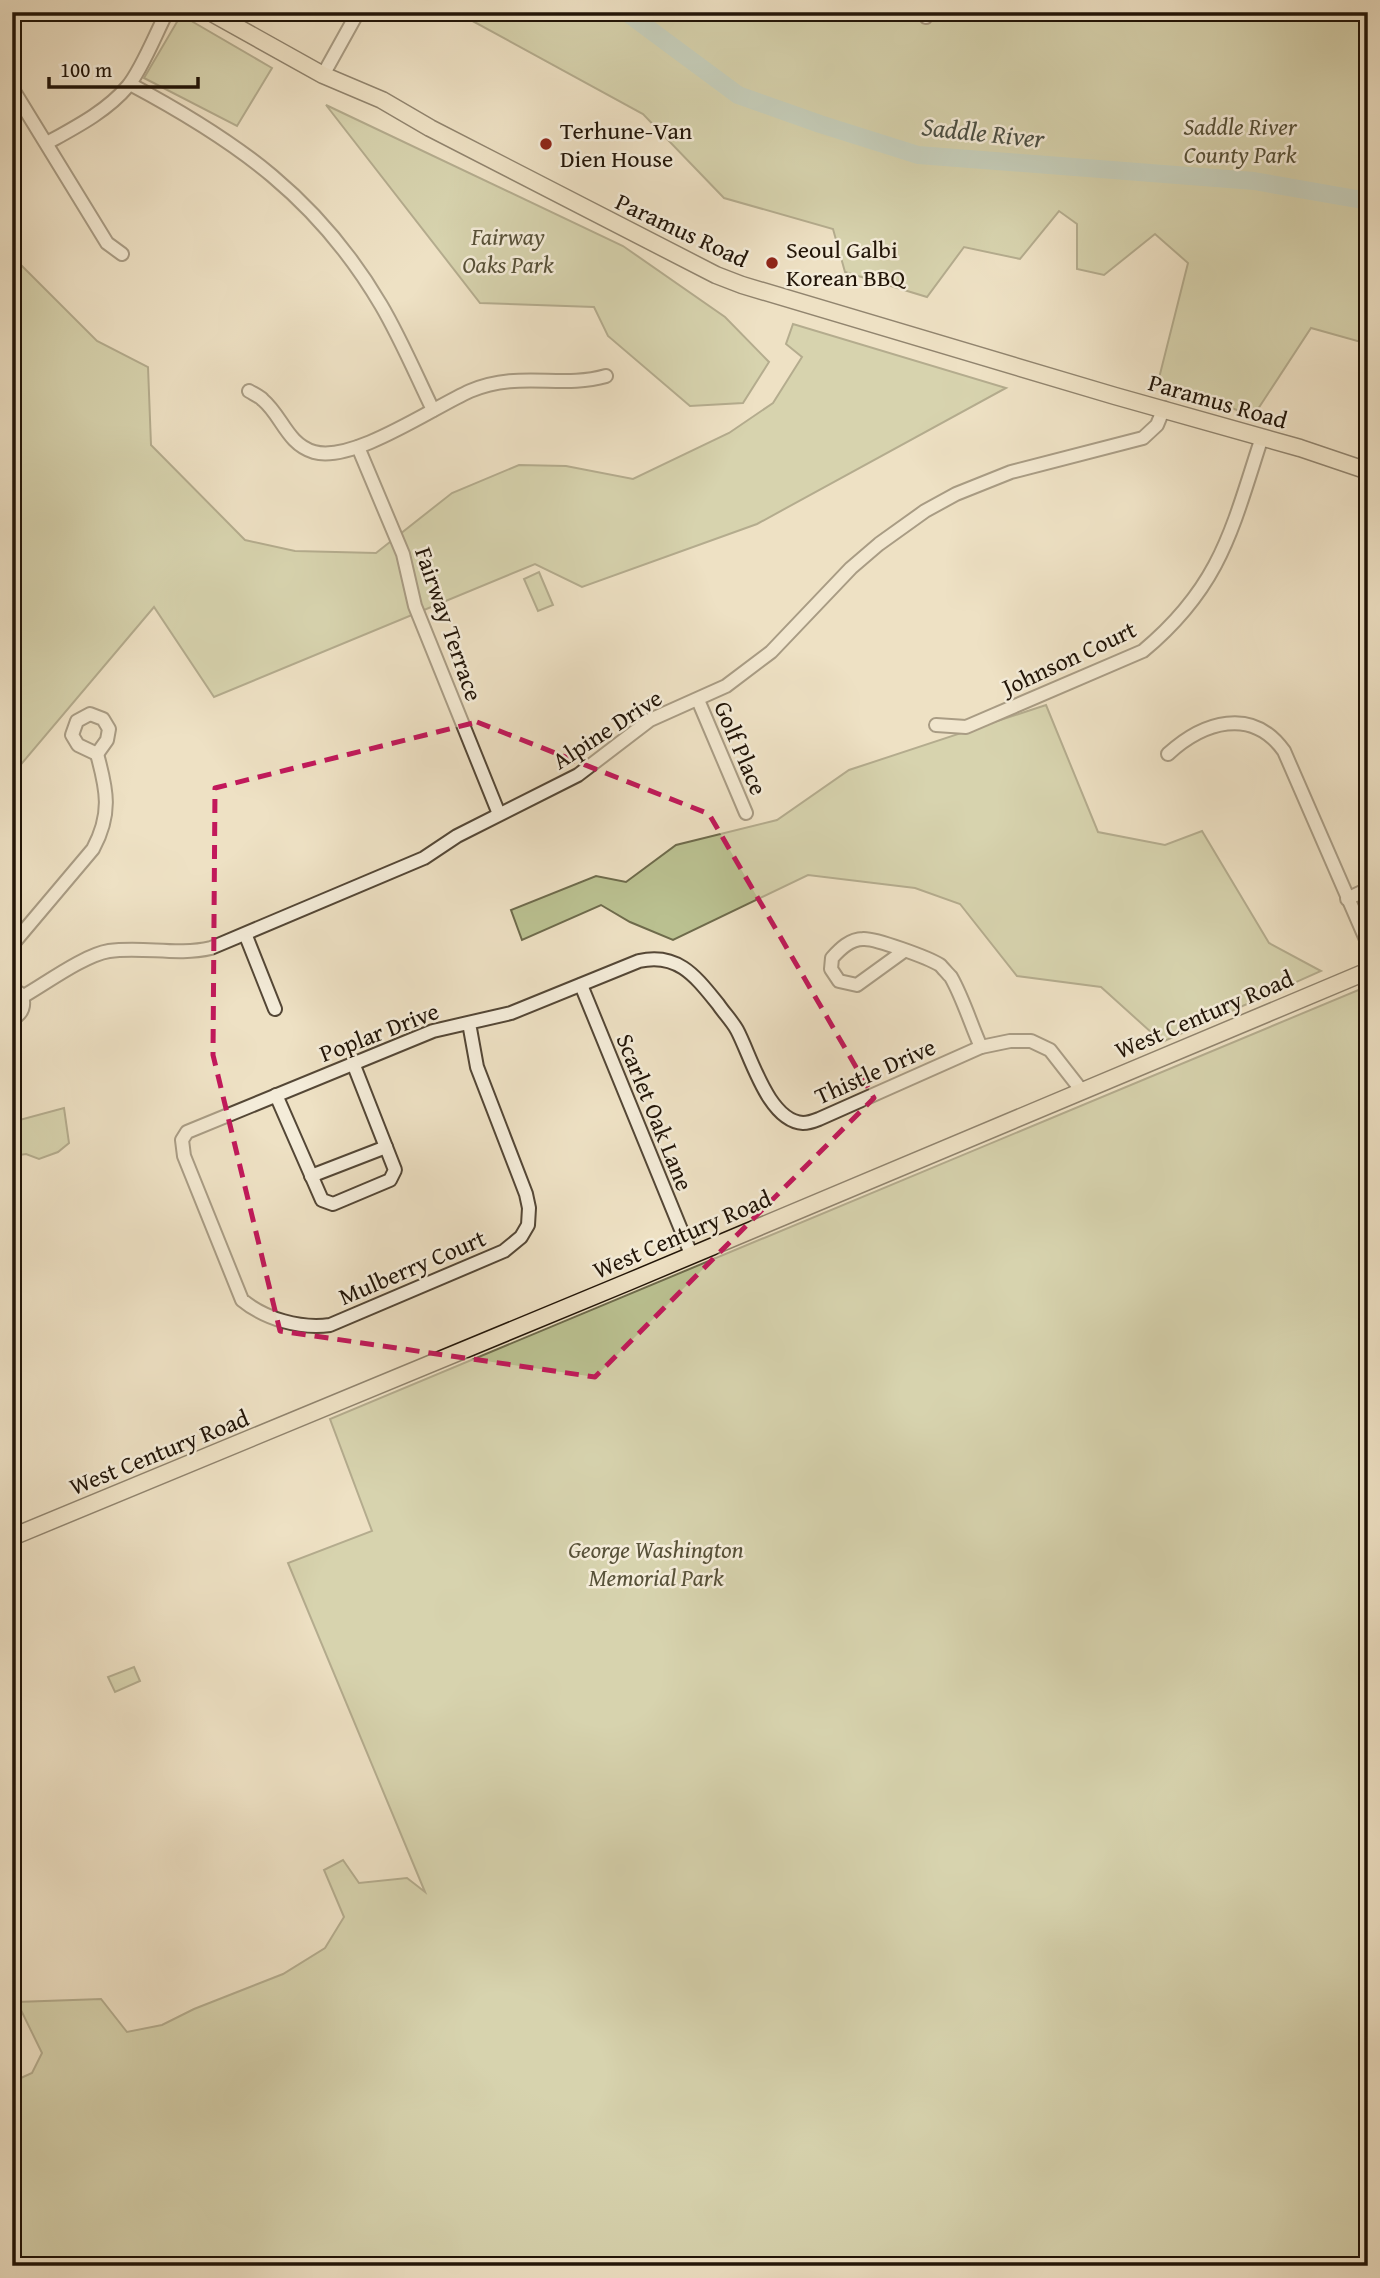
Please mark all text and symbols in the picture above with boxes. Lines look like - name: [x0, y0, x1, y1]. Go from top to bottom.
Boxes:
- scale bar: [49, 46, 198, 90]
- text: 100 m: [60, 54, 112, 85]
- water label: Saddle River: [920, 106, 1048, 158]
- park label: Saddle River County Park: [1183, 109, 1298, 172]
- place label: Terhune-Van Dien House: [560, 113, 693, 176]
- marker: Terhune-Van Dien House: [538, 136, 554, 152]
- street label: Paramus Road: [610, 184, 754, 276]
- park label: Fairway Oaks Park: [462, 219, 554, 282]
- place label: Seoul Galbi Korean BBQ: [786, 232, 907, 295]
- marker: Seoul Galbi Korean BBQ: [764, 255, 780, 271]
- street label: Paramus Road: [1145, 364, 1292, 438]
- street label: Fairway Terrace: [406, 542, 492, 706]
- street label: Johnson Court: [994, 612, 1142, 706]
- street label: Alpine Drive: [545, 680, 669, 778]
- street label: Golf Place: [706, 696, 776, 800]
- street label: West Century Road: [1109, 961, 1299, 1067]
- street label: Poplar Drive: [314, 993, 444, 1071]
- street label: Scarlet Oak Lane: [608, 1028, 702, 1196]
- street label: Thistle Drive: [809, 1029, 941, 1113]
- street label: West Century Road: [587, 1181, 777, 1287]
- street label: Mulberry Court: [333, 1220, 491, 1314]
- street label: West Century Road: [64, 1400, 254, 1504]
- park label: George Washington Memorial Park: [568, 1532, 744, 1595]

